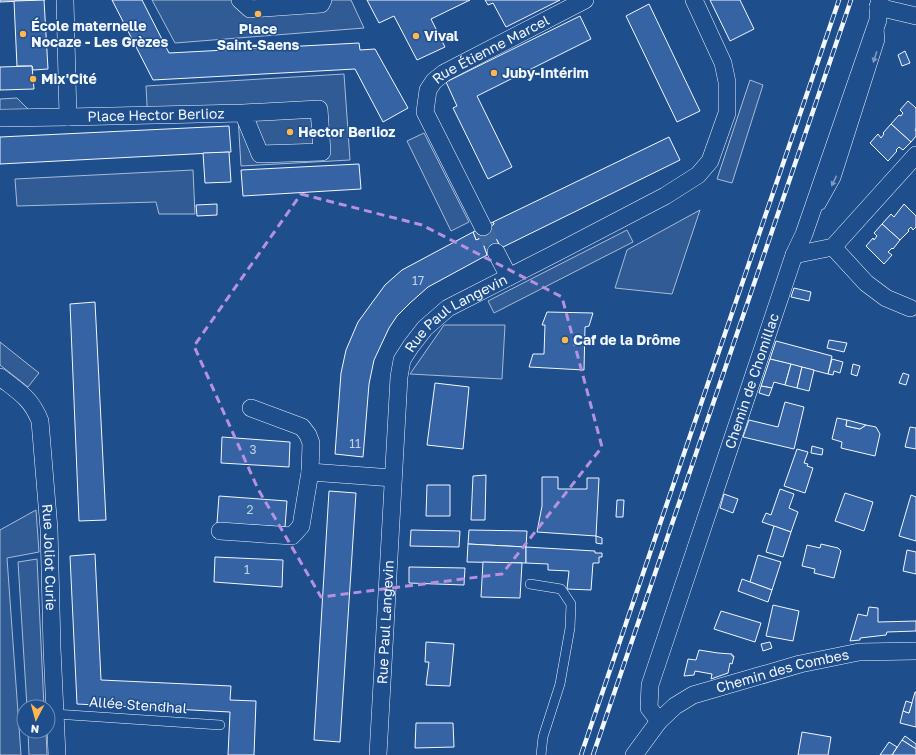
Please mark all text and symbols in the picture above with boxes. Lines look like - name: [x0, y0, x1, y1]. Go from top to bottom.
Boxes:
- marker: Place Saint-Saens: [253, 9, 263, 19]
- street label: Rue Étienne Marcel: [429, 11, 552, 87]
- place label: École maternelle Nocaze - Les Grèzes: [31, 17, 169, 50]
- place label: Place Saint-Saens: [217, 20, 299, 53]
- place label: Vival: [424, 27, 459, 44]
- marker: École maternelle Nocaze - Les Grèzes: [18, 29, 28, 39]
- marker: Vival: [411, 31, 421, 41]
- one-way arrow: [871, 52, 877, 64]
- place label: Juby-Intérim: [502, 64, 589, 81]
- marker: Juby-Intérim: [489, 68, 499, 78]
- place label: Mix'Cité: [41, 70, 97, 87]
- marker: Mix'Cité: [28, 74, 38, 84]
- street label: Place Hector Berlioz: [87, 104, 225, 125]
- place label: Hector Berlioz: [298, 123, 396, 140]
- marker: Hector Berlioz: [285, 127, 295, 137]
- one-way arrow: [831, 175, 837, 187]
- street label: Rue Paul Langevin: [400, 270, 510, 355]
- house number: 17: [412, 273, 424, 288]
- street label: Chemin de Chomillac: [721, 310, 782, 451]
- place label: Caf de la Drôme: [573, 331, 681, 348]
- marker: Caf de la Drôme: [560, 335, 570, 345]
- house number: 11: [349, 436, 361, 451]
- house number: 3: [249, 442, 257, 457]
- house number: 2: [247, 502, 254, 517]
- street label: Rue Joliot Curie: [39, 503, 60, 611]
- street label: Rue Paul Langevin: [373, 560, 397, 685]
- house number: 1: [244, 562, 250, 577]
- street label: Chemin des Combes: [714, 645, 850, 696]
- street label: Allée Stendhal: [88, 693, 188, 716]
- north arrow: [16, 699, 56, 739]
- text: N: [30, 723, 40, 736]

